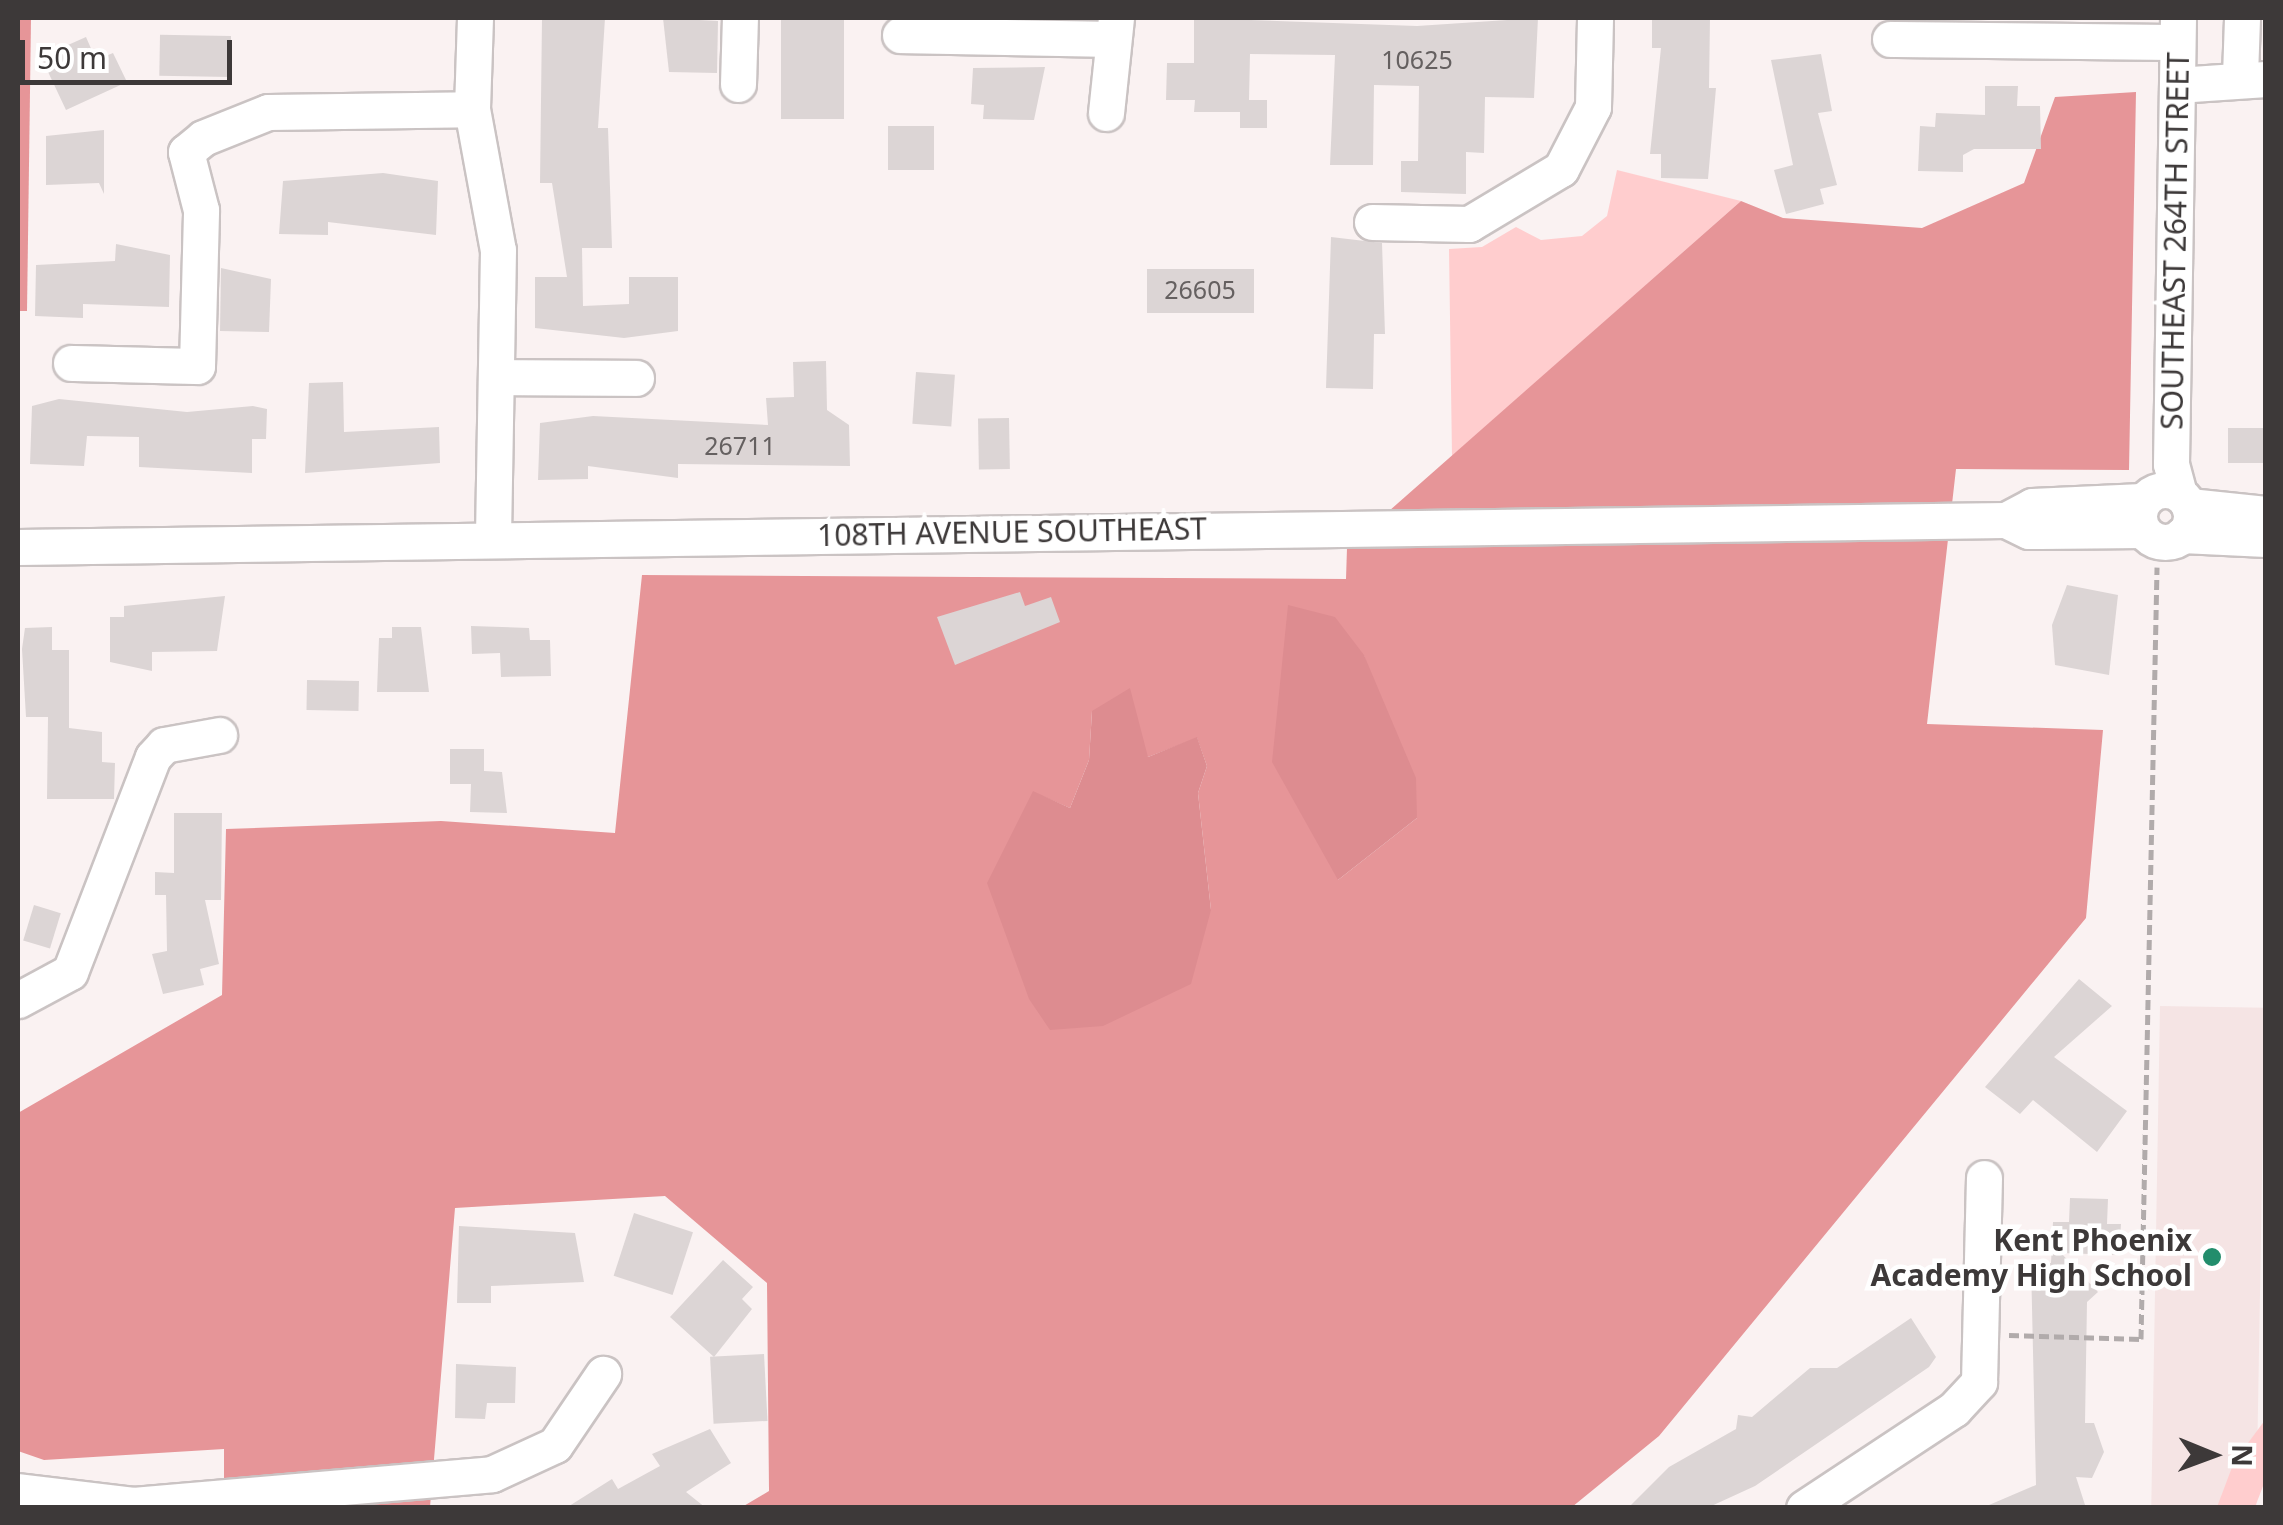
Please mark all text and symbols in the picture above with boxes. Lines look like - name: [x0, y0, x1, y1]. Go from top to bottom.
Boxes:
- scale bar: [25, 20, 238, 82]
- text: 50 m: [37, 37, 107, 78]
- house number: 10625: [1381, 44, 1453, 74]
- street label: SOUTHEAST 264TH STREET: [2154, 52, 2196, 430]
- house number: 26605: [1164, 274, 1236, 304]
- house number: 26711: [704, 430, 776, 460]
- street label: 108TH AVENUE SOUTHEAST: [817, 511, 1207, 553]
- place label: Kent Phoenix Academy High School: [1871, 1222, 2192, 1292]
- marker: Kent Phoenix Academy High School: [2201, 1246, 2223, 1268]
- north arrow: [2163, 1405, 2263, 1505]
- text: N: [2224, 1444, 2262, 1467]

